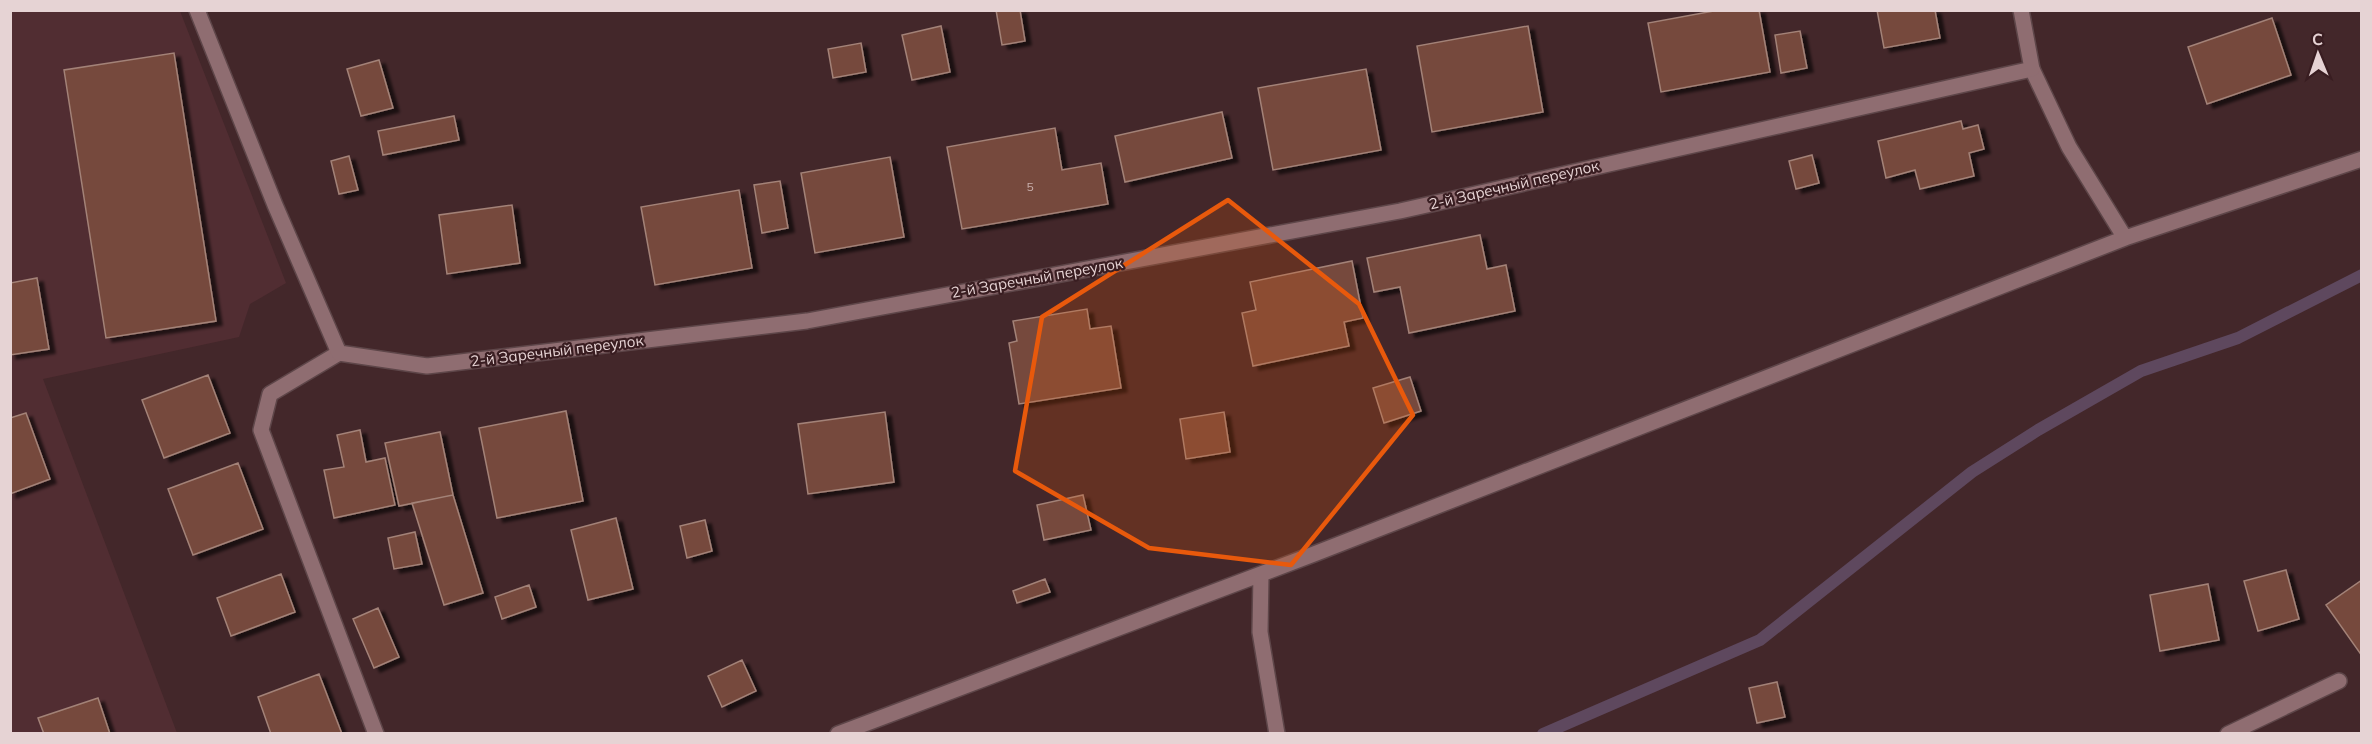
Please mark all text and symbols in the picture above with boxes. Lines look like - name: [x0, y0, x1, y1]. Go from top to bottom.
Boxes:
- north arrow: [2288, 24, 2348, 84]
- text: С: [2312, 29, 2323, 49]
- street label: 2-й Заречный переулок: [1427, 155, 1602, 213]
- house number: 5: [1026, 179, 1034, 194]
- street label: 2-й Заречный переулок: [950, 253, 1125, 302]
- street label: 2-й Заречный переулок: [469, 330, 645, 371]

